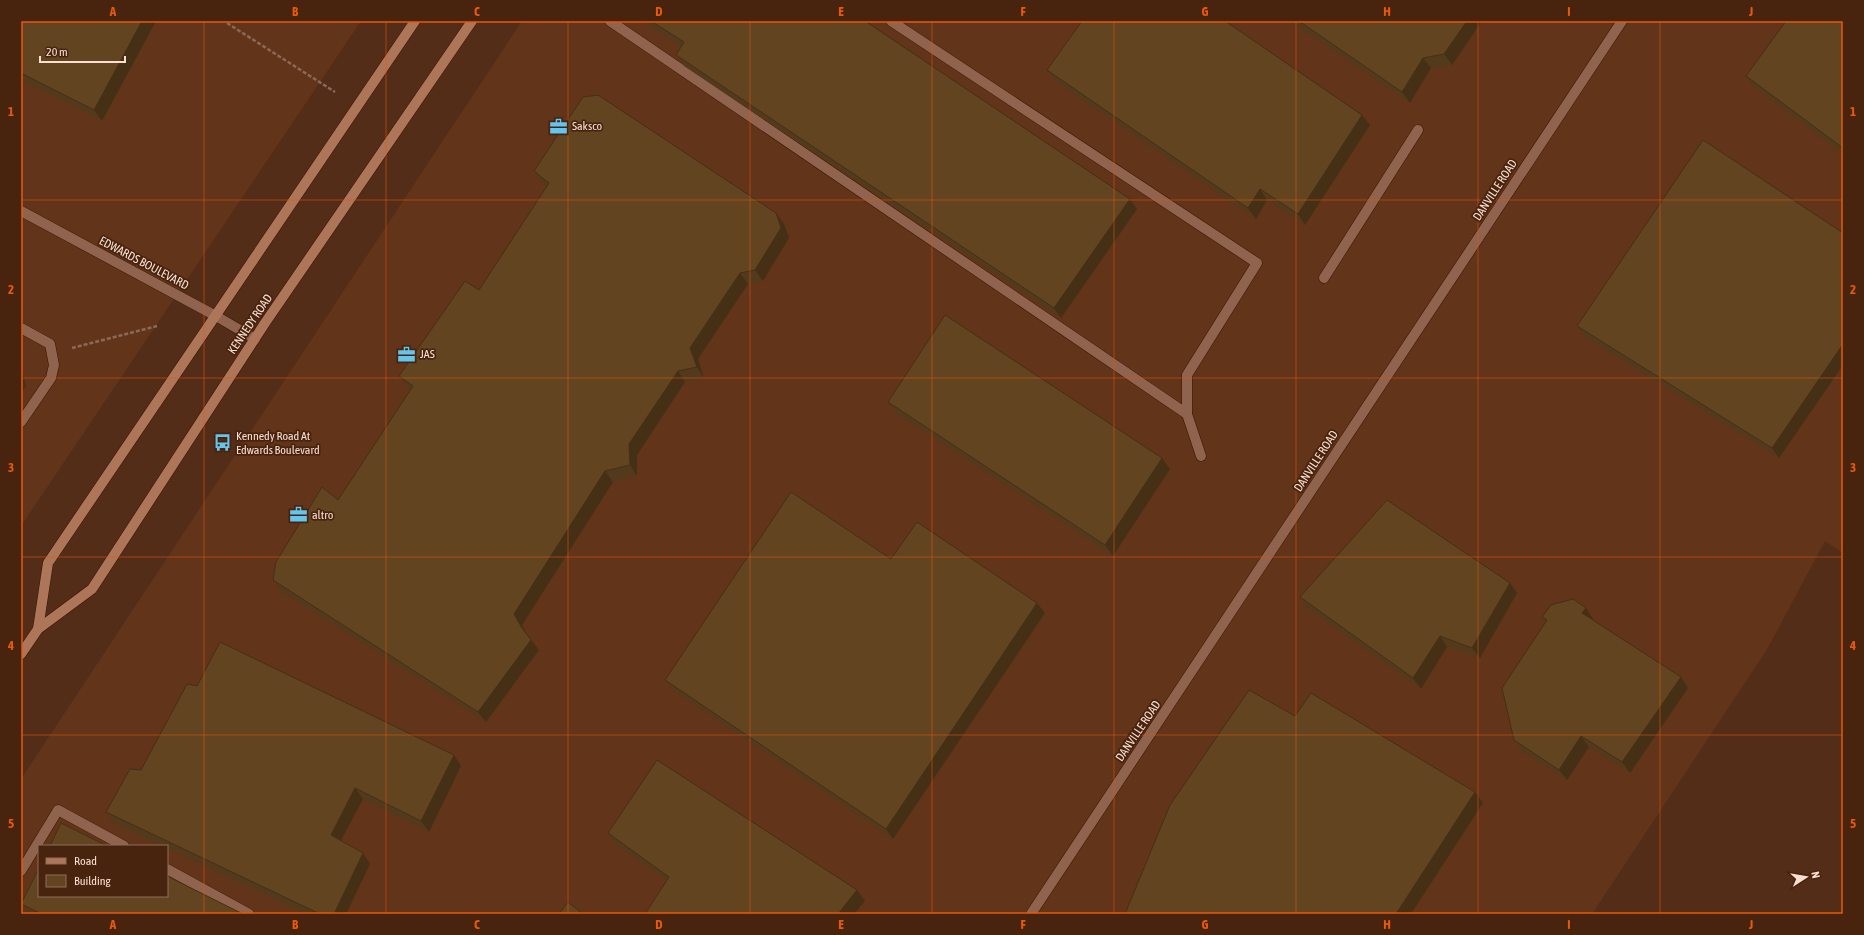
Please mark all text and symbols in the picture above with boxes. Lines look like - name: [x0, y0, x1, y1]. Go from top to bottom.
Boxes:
- text: A: [109, 4, 117, 19]
- text: B: [292, 4, 299, 19]
- text: C: [474, 4, 480, 19]
- text: D: [655, 4, 663, 19]
- text: E: [838, 4, 844, 19]
- text: F: [1020, 4, 1026, 19]
- text: G: [1202, 4, 1209, 19]
- text: H: [1383, 4, 1391, 19]
- text: I: [1567, 4, 1571, 19]
- text: J: [1748, 4, 1753, 19]
- scale bar: [40, 38, 125, 64]
- text: 20 m: [46, 45, 68, 59]
- text: 1: [8, 104, 14, 119]
- text: 1: [1850, 104, 1856, 119]
- office icon: Saksco: [549, 116, 569, 136]
- place label: Saksco: [572, 119, 603, 133]
- street label: DANVILLE ROAD: [1470, 157, 1520, 223]
- street label: EDWARDS BOULEVARD: [97, 234, 191, 293]
- text: 2: [8, 282, 14, 297]
- text: 2: [1850, 282, 1856, 297]
- street label: KENNEDY ROAD: [225, 291, 275, 357]
- office icon: JAS: [397, 344, 417, 364]
- place label: JAS: [420, 347, 435, 361]
- street label: DANVILLE ROAD: [1291, 428, 1341, 494]
- place label: Kennedy Road At Edwards Boulevard: [236, 429, 320, 457]
- bus stop icon: Kennedy Road At Edwards Boulevard: [213, 433, 233, 453]
- text: 3: [8, 460, 14, 475]
- text: 3: [1850, 460, 1856, 475]
- office icon: altro: [289, 505, 309, 525]
- place label: altro: [312, 508, 334, 522]
- text: 4: [7, 638, 14, 653]
- text: 4: [1849, 638, 1856, 653]
- street label: DANVILLE ROAD: [1113, 698, 1164, 764]
- text: 5: [8, 816, 14, 831]
- text: 5: [1850, 816, 1856, 831]
- legend: [38, 845, 168, 897]
- text: Road: [74, 854, 97, 868]
- north arrow: [1786, 857, 1826, 897]
- text: N: [1809, 870, 1822, 879]
- text: Building: [74, 874, 112, 888]
- text: A: [109, 917, 117, 932]
- text: B: [292, 917, 299, 932]
- text: C: [474, 917, 480, 932]
- text: D: [655, 917, 663, 932]
- text: E: [838, 917, 844, 932]
- text: F: [1020, 917, 1026, 932]
- text: G: [1202, 917, 1209, 932]
- text: H: [1383, 917, 1391, 932]
- text: I: [1567, 917, 1571, 932]
- text: J: [1748, 917, 1753, 932]

